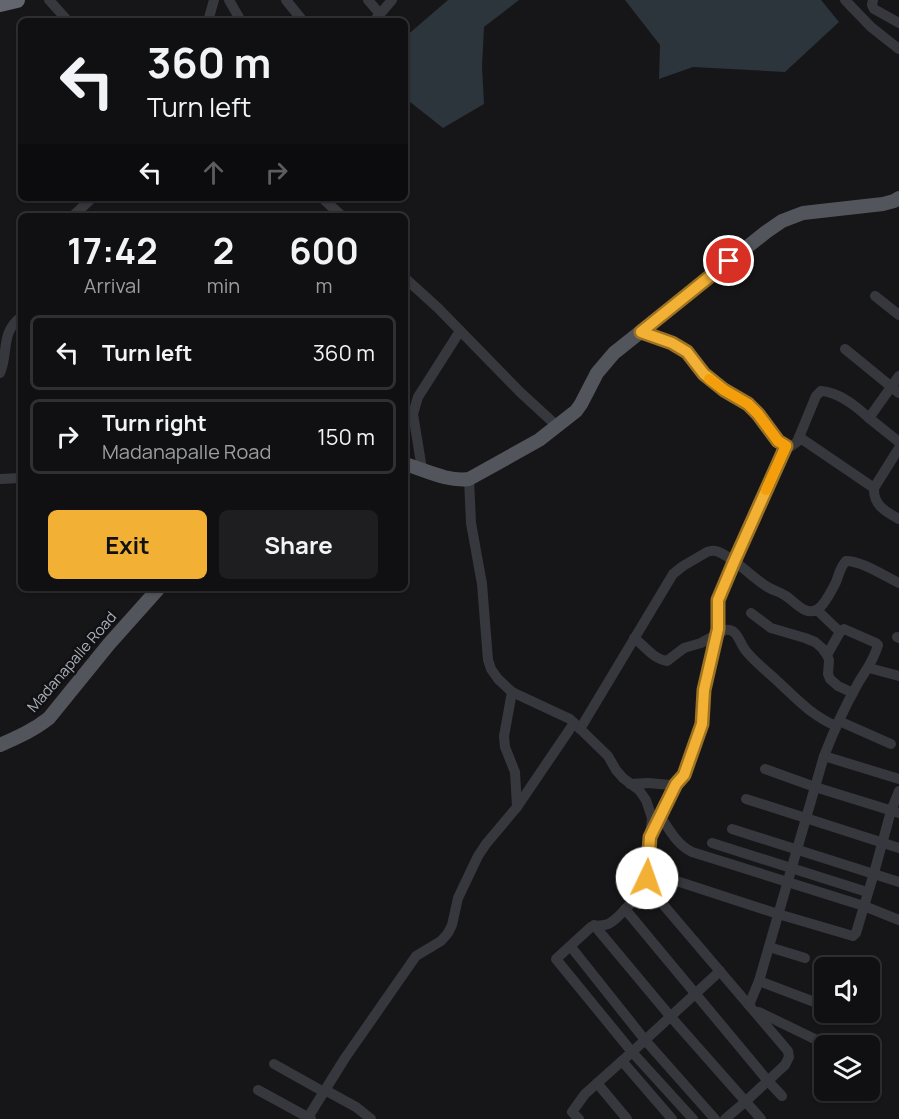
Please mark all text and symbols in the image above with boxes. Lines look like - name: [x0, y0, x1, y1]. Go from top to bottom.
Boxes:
- text: 360 m: [147, 33, 271, 91]
- icon: left: [48, 42, 126, 120]
- text: Turn left: [147, 88, 251, 125]
- icon: left: [134, 156, 167, 189]
- icon: ahead: [197, 156, 230, 189]
- icon: right: [260, 156, 293, 189]
- text: 17:42: [67, 226, 158, 275]
- text: 2: [213, 226, 234, 275]
- text: 600: [289, 226, 359, 275]
- pin: [703, 235, 754, 286]
- icon: arrive: [712, 244, 745, 277]
- text: Arrival: [84, 272, 141, 299]
- text: min: [207, 272, 240, 299]
- text: m: [316, 272, 333, 299]
- icon: left: [51, 336, 84, 369]
- text: Turn left: [102, 338, 192, 368]
- text: 360 m: [313, 338, 375, 368]
- text: Turn right: [102, 408, 207, 438]
- icon: right: [51, 420, 84, 453]
- text: 150 m: [317, 422, 375, 452]
- text: Madanapalle Road: [102, 438, 271, 465]
- button: Exit: [48, 510, 207, 579]
- button: Share: [219, 510, 378, 579]
- street label: Madanapalle Road: [22, 607, 121, 716]
- position arrow: [615, 846, 679, 910]
- map controls: [814, 957, 880, 1101]
- button: sound: [814, 957, 880, 1023]
- button: layers: [814, 1035, 880, 1101]

